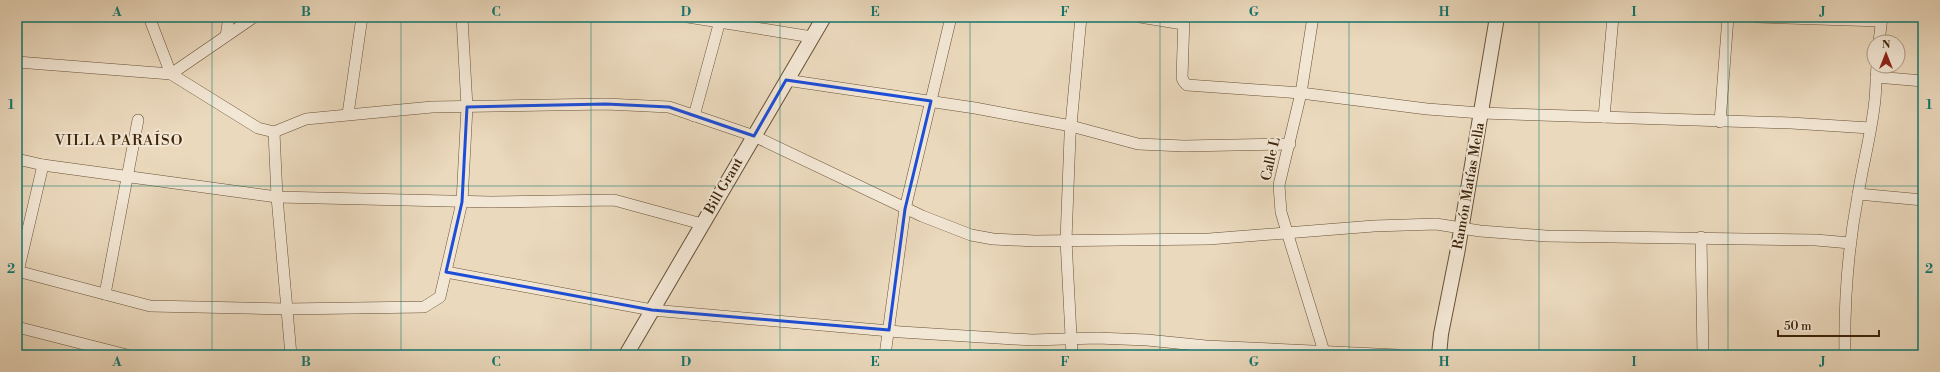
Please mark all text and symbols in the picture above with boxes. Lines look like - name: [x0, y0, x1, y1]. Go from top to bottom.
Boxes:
- text: A: [111, 4, 122, 20]
- text: B: [301, 4, 311, 20]
- text: C: [491, 4, 501, 20]
- text: D: [681, 4, 691, 20]
- text: E: [870, 4, 880, 20]
- text: F: [1060, 4, 1070, 20]
- text: G: [1249, 4, 1260, 20]
- text: H: [1439, 4, 1450, 20]
- text: I: [1631, 4, 1637, 20]
- text: J: [1818, 4, 1826, 20]
- north arrow: [1866, 34, 1906, 74]
- text: N: [1882, 38, 1891, 52]
- text: 1: [8, 97, 15, 113]
- text: 1: [1926, 97, 1933, 113]
- street label: Ramón Matías Mella: [1449, 120, 1489, 251]
- district label: VILLA PARAÍSO: [54, 130, 183, 150]
- street label: Calle L: [1257, 135, 1285, 183]
- street label: Bill Grant: [700, 154, 747, 218]
- text: 2: [7, 261, 15, 277]
- text: 2: [1925, 261, 1933, 277]
- scale bar: [1778, 312, 1879, 338]
- text: 50 m: [1784, 319, 1812, 334]
- text: A: [111, 354, 122, 370]
- text: B: [301, 354, 311, 370]
- text: C: [491, 354, 501, 370]
- text: D: [681, 354, 691, 370]
- text: E: [870, 354, 880, 370]
- text: F: [1060, 354, 1070, 370]
- text: G: [1249, 354, 1260, 370]
- text: H: [1439, 354, 1450, 370]
- text: I: [1631, 354, 1637, 370]
- text: J: [1818, 354, 1826, 370]

